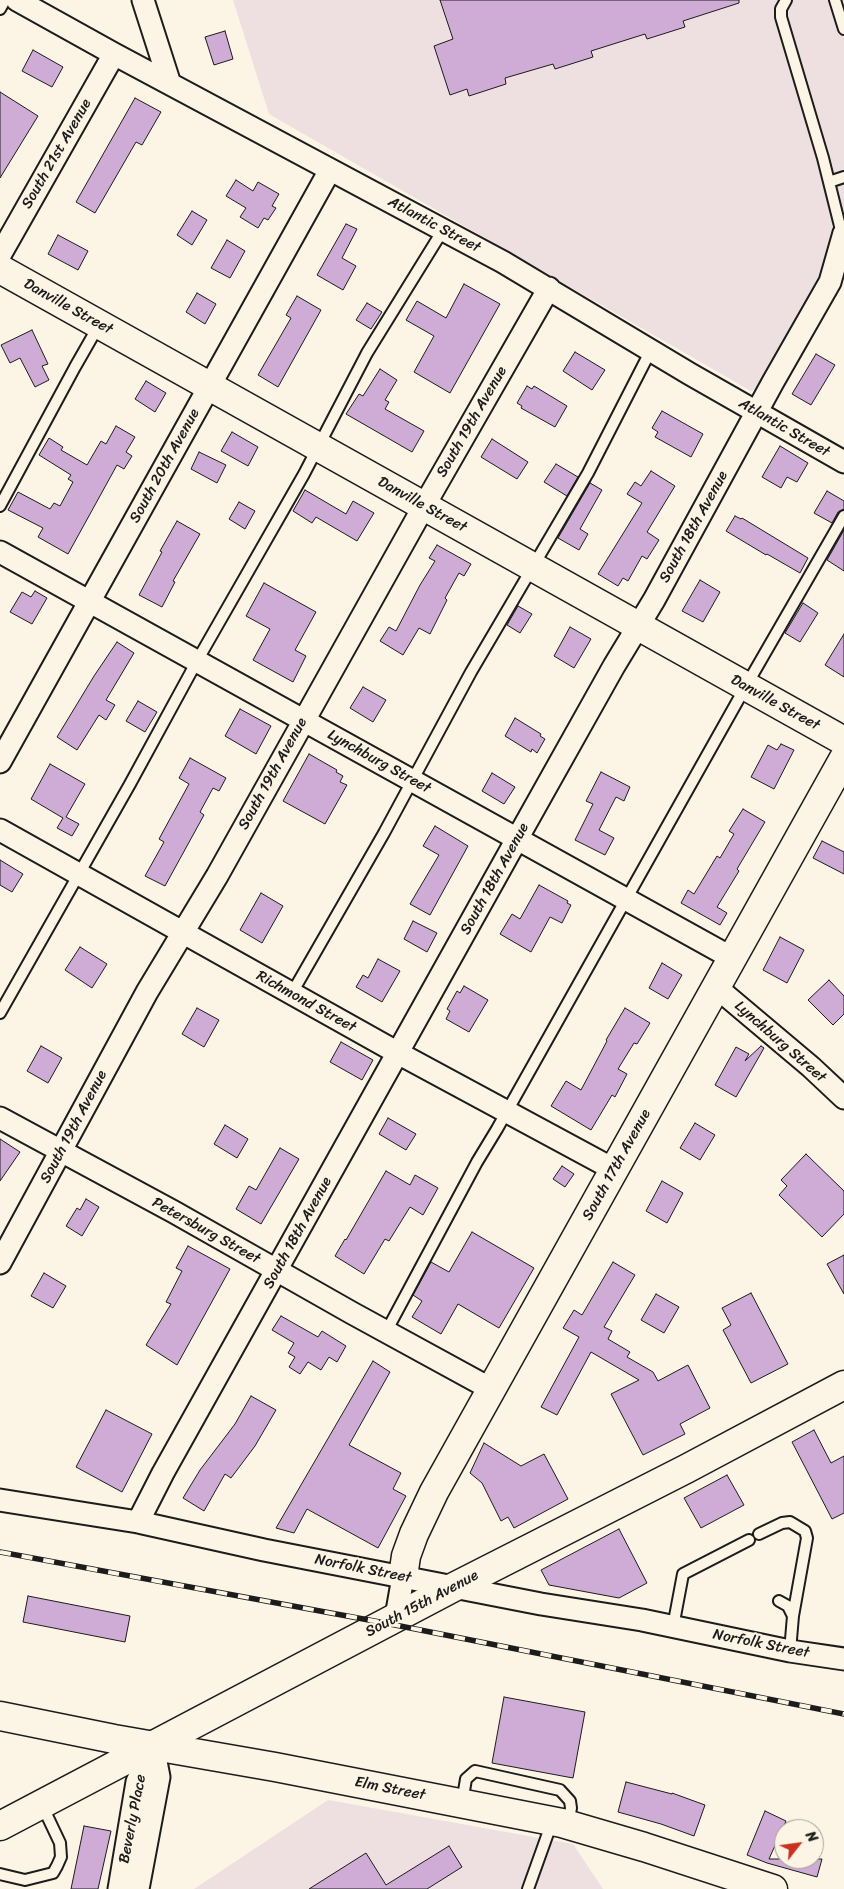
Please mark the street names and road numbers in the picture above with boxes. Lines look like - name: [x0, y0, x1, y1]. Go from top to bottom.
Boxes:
- street label: South 21st Avenue: [18, 96, 96, 212]
- street label: Atlantic Street: [385, 193, 483, 257]
- street label: Danville Street: [20, 275, 116, 339]
- street label: South 19th Avenue: [433, 363, 511, 481]
- street label: Atlantic Street: [735, 395, 833, 461]
- street label: South 20th Avenue: [126, 406, 204, 526]
- street label: South 18th Avenue: [656, 468, 732, 586]
- street label: Danville Street: [374, 473, 470, 537]
- street label: Danville Street: [727, 671, 823, 735]
- street label: South 19th Avenue: [235, 715, 311, 833]
- street label: Lynchburg Street: [324, 726, 434, 798]
- street label: South 18th Avenue: [457, 820, 533, 938]
- street label: Richmond Street: [253, 967, 359, 1037]
- street label: Lynchburg Street: [731, 997, 829, 1087]
- street label: South 19th Avenue: [37, 1067, 111, 1187]
- street label: South 17th Avenue: [579, 1106, 655, 1224]
- street label: South 18th Avenue: [260, 1174, 336, 1292]
- street label: Petersburg Street: [149, 1194, 263, 1268]
- street label: Norfolk Street: [313, 1551, 413, 1587]
- street label: South 15th Avenue: [363, 1567, 481, 1641]
- street label: Norfolk Street: [711, 1626, 811, 1662]
- street label: Beverly Place: [116, 1773, 150, 1865]
- street label: Elm Street: [353, 1773, 427, 1805]

